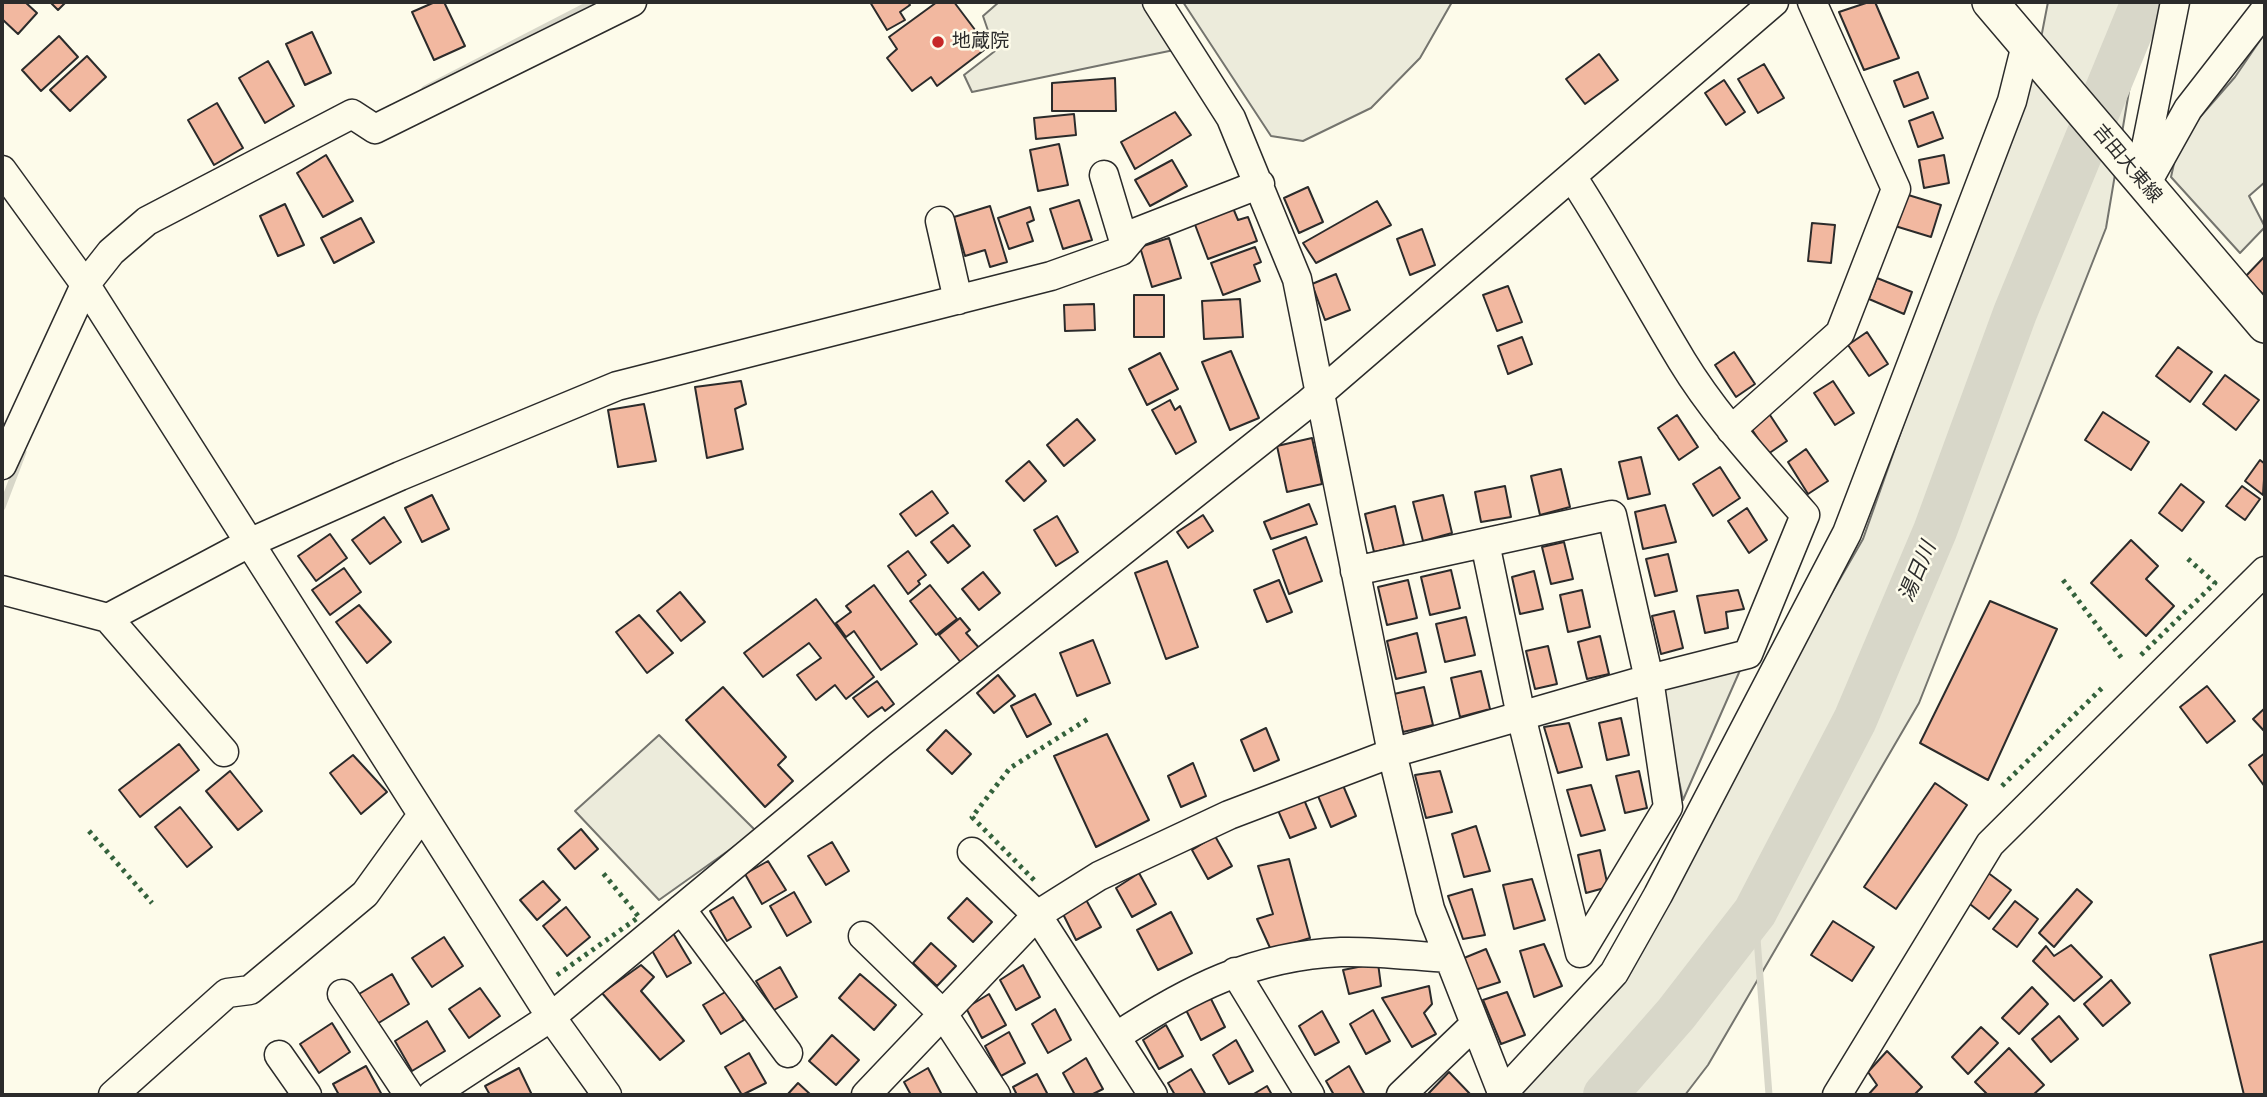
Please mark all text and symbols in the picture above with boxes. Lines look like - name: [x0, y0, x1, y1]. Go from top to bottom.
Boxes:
- place label: 地蔵院: [952, 31, 1009, 53]
- marker: 地蔵院: [930, 34, 946, 50]
- street label: 吉田大東線: [2088, 120, 2166, 208]
- water label: 湯日川: [1894, 538, 1942, 606]

